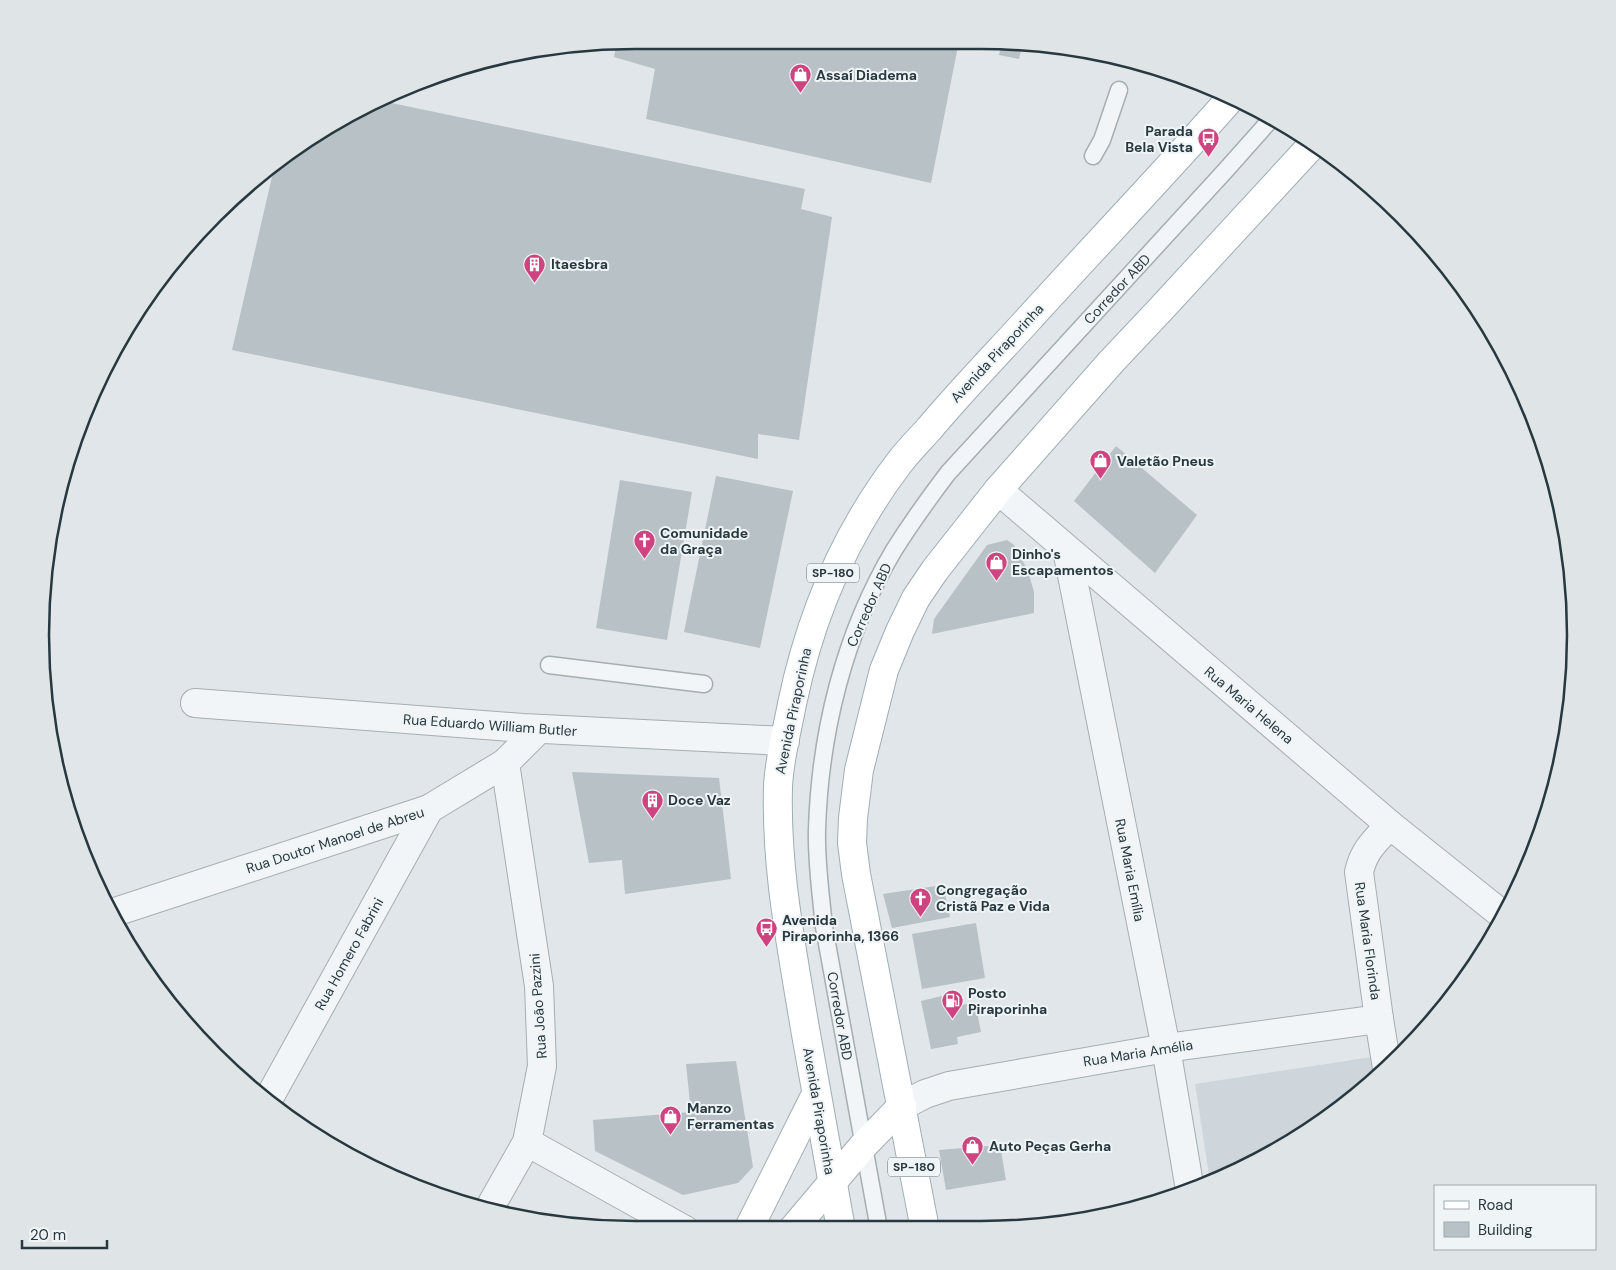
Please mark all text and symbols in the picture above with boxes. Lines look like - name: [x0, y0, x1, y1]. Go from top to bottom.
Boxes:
- shop icon: Assaí Diadema: [788, 63, 812, 94]
- place label: Assaí Diadema: [816, 66, 917, 84]
- place label: Parada Bela Vista: [1125, 122, 1193, 156]
- bus stop icon: Parada Bela Vista: [1197, 127, 1221, 158]
- street label: Corredor ABD: [1080, 250, 1154, 328]
- building icon: Itaesbra: [523, 252, 547, 283]
- place label: Itaesbra: [551, 255, 608, 273]
- street label: Avenida Piraporinha: [947, 300, 1047, 406]
- shop icon: Valetão Pneus: [1089, 449, 1113, 480]
- place label: Valetão Pneus: [1117, 452, 1214, 470]
- place label: Comunidade da Graça: [660, 524, 748, 558]
- church icon: Comunidade da Graça: [632, 529, 656, 560]
- place label: Dinho's Escapamentos: [1012, 545, 1114, 579]
- shop icon: Dinho's Escapamentos: [984, 550, 1008, 581]
- street label: Corredor ABD: [843, 560, 895, 650]
- road number: SP-180: [807, 564, 859, 582]
- street label: Avenida Piraporinha: [771, 646, 815, 776]
- street label: Rua Maria Helena: [1201, 662, 1297, 748]
- street label: Rua Eduardo William Butler: [402, 710, 578, 740]
- building icon: Doce Vaz: [640, 788, 664, 819]
- place label: Doce Vaz: [668, 791, 731, 809]
- street label: Rua Doutor Manoel de Abreu: [244, 803, 426, 877]
- street label: Rua Maria Emília: [1111, 817, 1149, 923]
- place label: Congregação Cristã Paz e Vida: [936, 881, 1050, 915]
- street label: Rua Maria Florinda: [1351, 881, 1385, 1001]
- church icon: Congregação Cristã Paz e Vida: [908, 886, 932, 917]
- street label: Rua Homero Fabrini: [311, 894, 387, 1014]
- place label: Avenida Piraporinha, 1366: [782, 911, 899, 945]
- bus stop icon: Avenida Piraporinha, 1366: [754, 916, 778, 947]
- street label: Rua João Pazzini: [525, 953, 551, 1059]
- street label: Corredor ABD: [823, 970, 857, 1062]
- place label: Posto Piraporinha: [968, 984, 1047, 1018]
- fuel station icon: Posto Piraporinha: [940, 989, 964, 1020]
- street label: Rua Maria Amélia: [1082, 1035, 1194, 1071]
- street label: Avenida Piraporinha: [799, 1046, 839, 1176]
- place label: Manzo Ferramentas: [687, 1099, 774, 1133]
- shop icon: Manzo Ferramentas: [659, 1104, 683, 1135]
- shop icon: Auto Peças Gerha: [961, 1134, 985, 1165]
- place label: Auto Peças Gerha: [989, 1137, 1111, 1155]
- road number: SP-180: [888, 1158, 940, 1176]
- legend: [1434, 1185, 1596, 1250]
- text: Road: [1478, 1195, 1513, 1215]
- scale bar: [22, 1218, 108, 1250]
- text: Building: [1478, 1220, 1533, 1240]
- text: 20 m: [30, 1225, 66, 1245]

